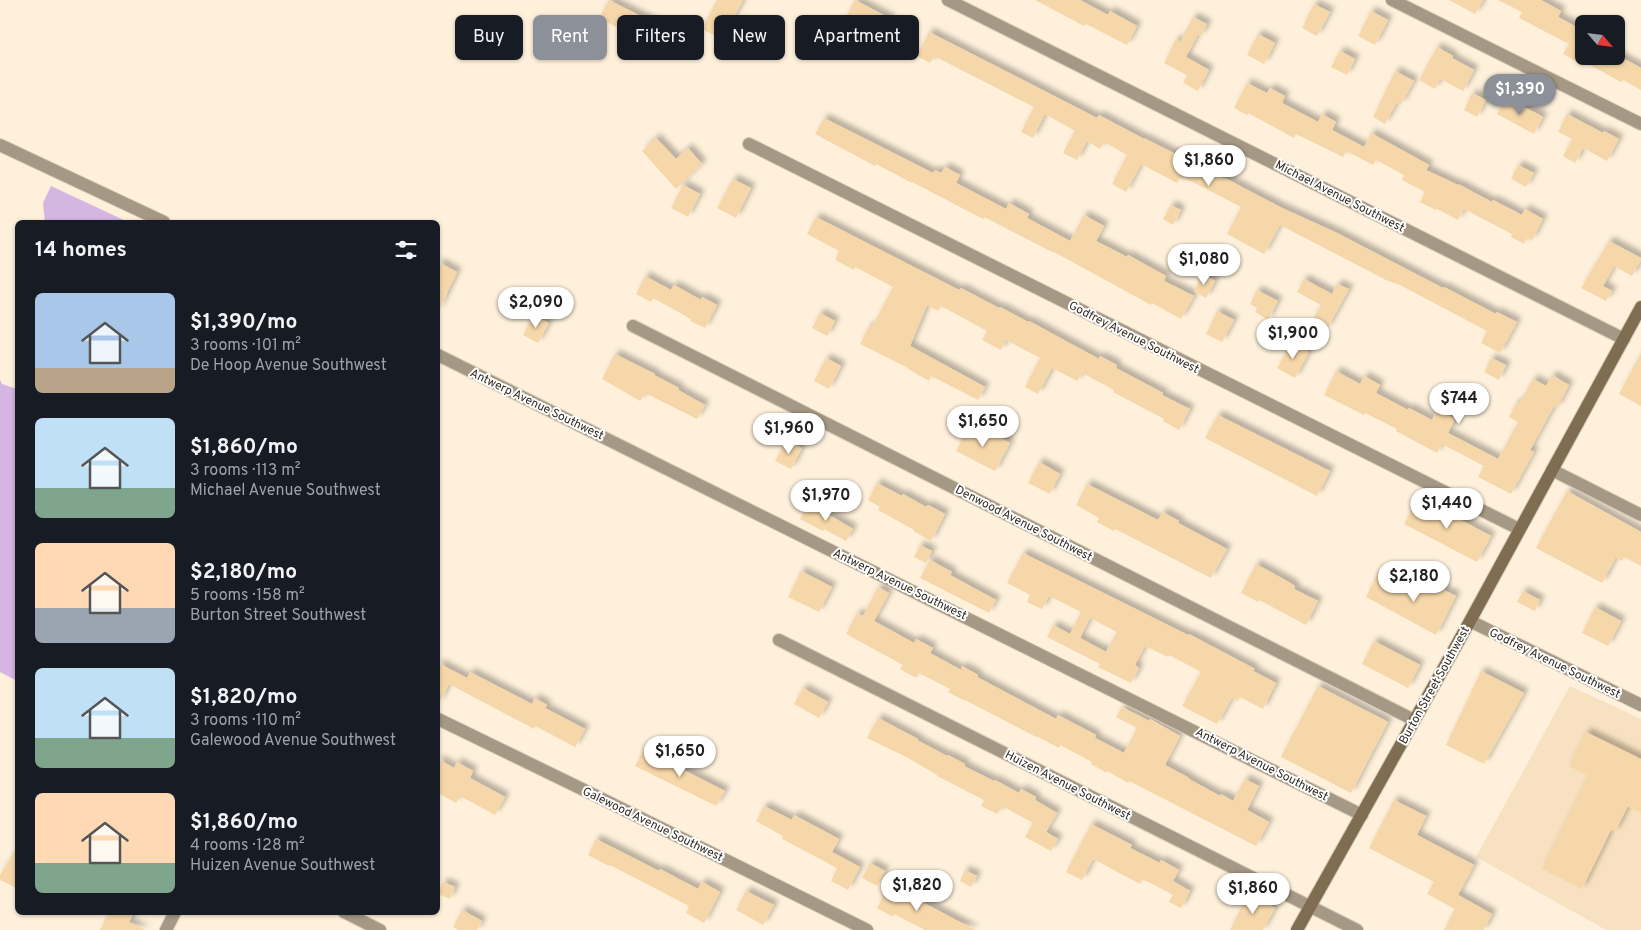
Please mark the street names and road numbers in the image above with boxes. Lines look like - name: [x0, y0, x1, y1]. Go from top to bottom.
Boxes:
- street label: Michael Avenue Southwest: [1272, 157, 1407, 236]
- street label: Godfrey Avenue Southwest: [1066, 298, 1201, 378]
- street label: Antwerp Avenue Southwest: [467, 365, 606, 444]
- street label: Denwood Avenue Southwest: [952, 482, 1095, 565]
- street label: Antwerp Avenue Southwest: [830, 545, 969, 624]
- street label: Burton Street Southwest: [1396, 624, 1474, 747]
- street label: Godfrey Avenue Southwest: [1486, 625, 1623, 703]
- street label: Antwerp Avenue Southwest: [1192, 724, 1331, 805]
- street label: Huizen Avenue Southwest: [1002, 747, 1133, 825]
- street label: Galewood Avenue Southwest: [580, 784, 726, 866]

